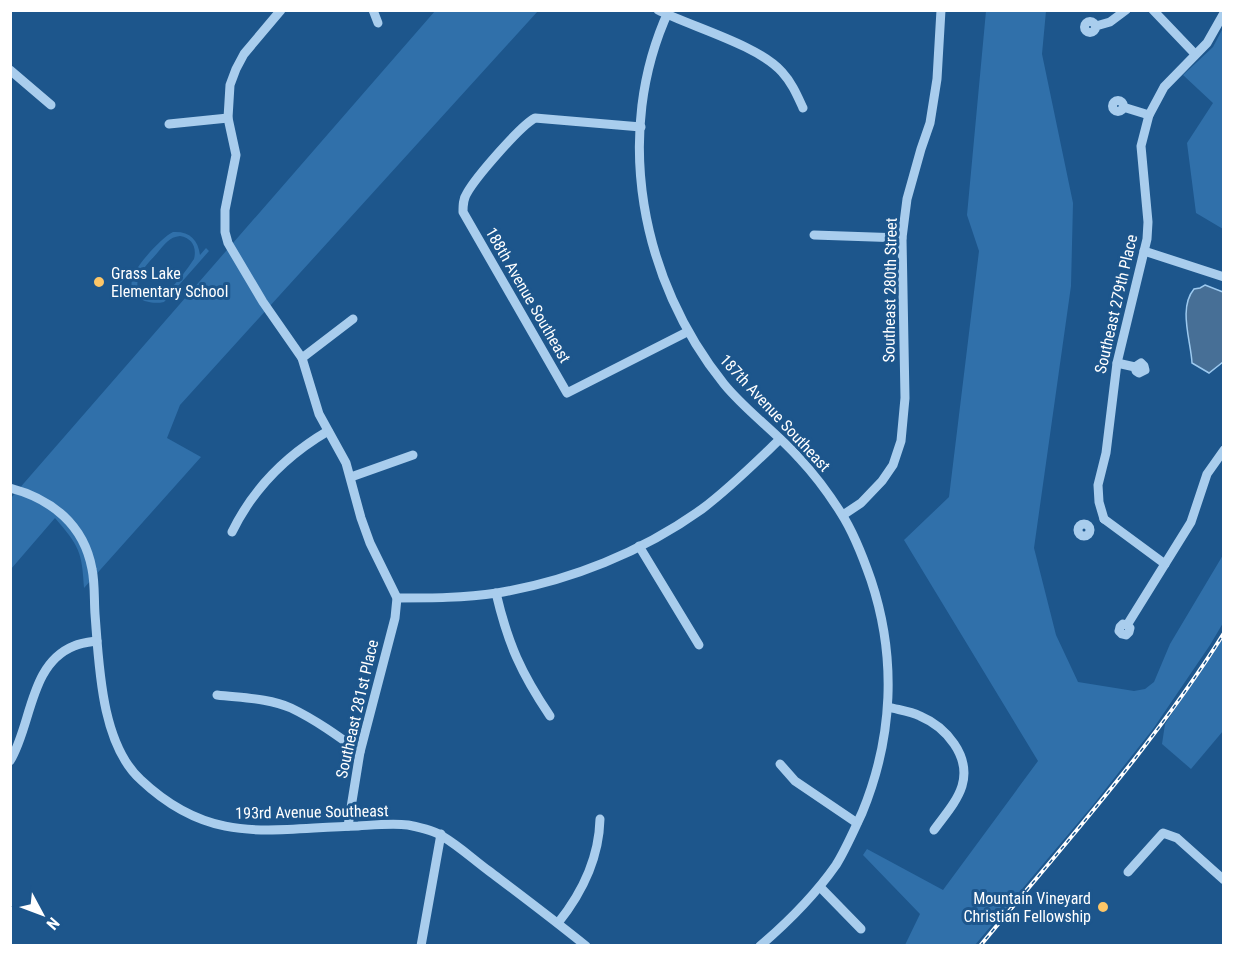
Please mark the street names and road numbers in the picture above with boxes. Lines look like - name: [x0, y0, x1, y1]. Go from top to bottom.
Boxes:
- street label: Southeast 280th Street: [879, 217, 901, 363]
- street label: 188th Avenue Southeast: [481, 224, 575, 366]
- street label: Southeast 279th Place: [1091, 233, 1141, 375]
- street label: 187th Avenue Southeast: [716, 350, 834, 476]
- street label: Southeast 281st Place: [332, 638, 382, 780]
- street label: 193rd Avenue Southeast: [235, 801, 389, 823]

